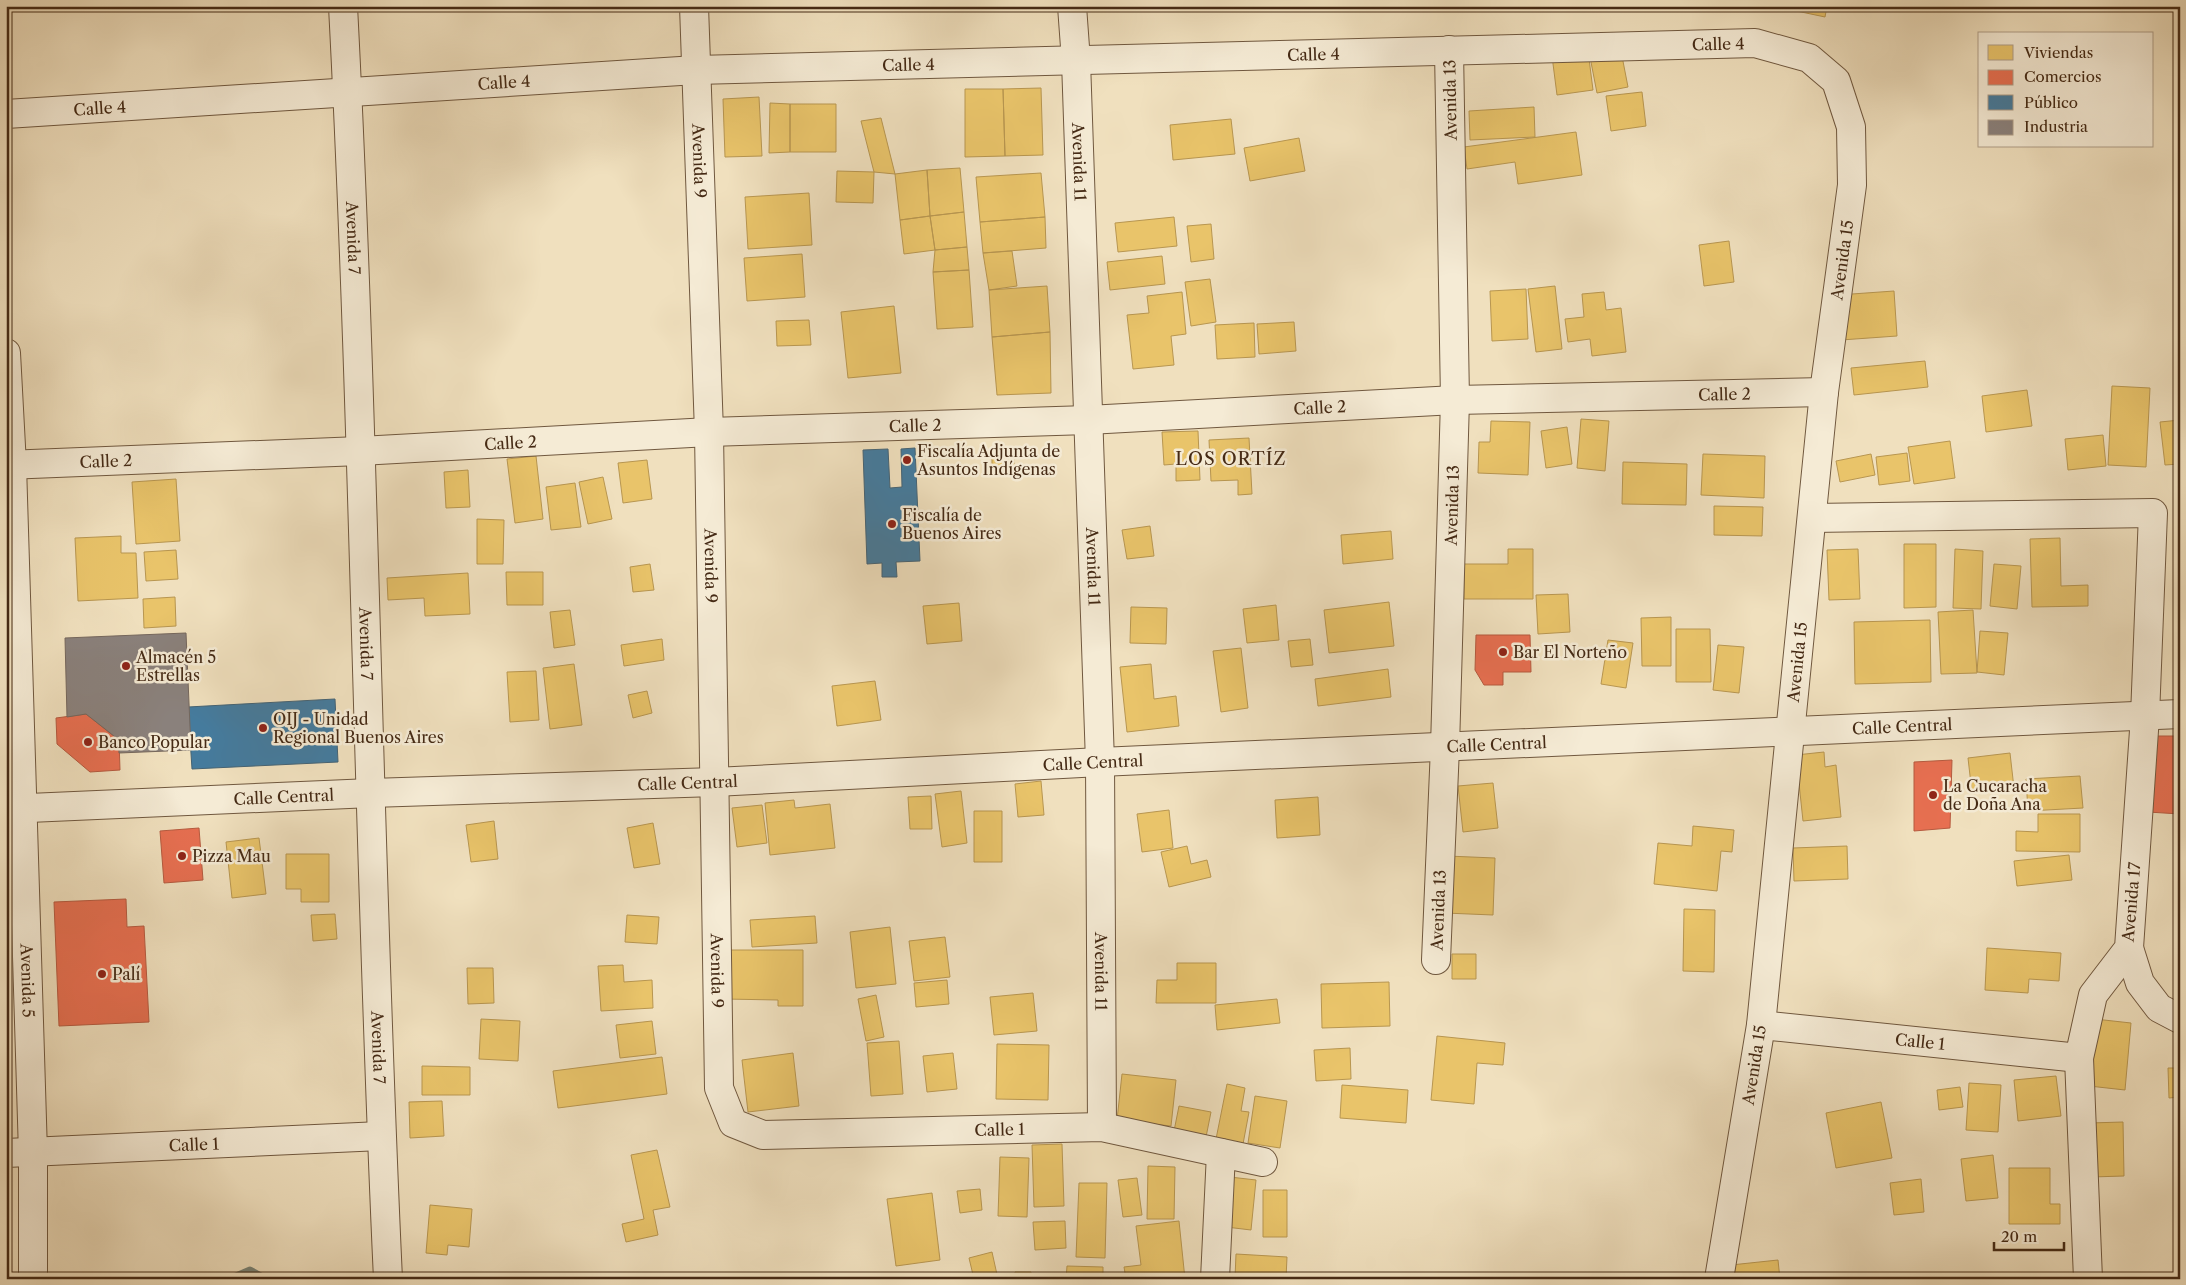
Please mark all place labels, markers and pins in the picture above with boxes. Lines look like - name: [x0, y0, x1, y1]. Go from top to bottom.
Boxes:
- place label: Fiscalía Adjunta de Asuntos Indígenas: [916, 441, 1060, 479]
- marker: Fiscalía Adjunta de Asuntos Indígenas: [901, 454, 913, 466]
- place label: Fiscalía de Buenos Aires: [902, 505, 1002, 543]
- marker: Fiscalía de Buenos Aires: [886, 518, 898, 530]
- place label: Bar El Norteño: [1513, 642, 1627, 662]
- marker: Bar El Norteño: [1497, 646, 1509, 658]
- place label: Almacén 5 Estrellas: [135, 647, 216, 685]
- marker: Almacén 5 Estrellas: [120, 660, 132, 672]
- place label: OIJ - Unidad Regional Buenos Aires: [273, 709, 444, 747]
- marker: OIJ - Unidad Regional Buenos Aires: [257, 722, 269, 734]
- place label: Banco Popular: [98, 732, 210, 752]
- marker: Banco Popular: [82, 736, 94, 748]
- place label: La Cucaracha de Doña Ana: [1943, 776, 2048, 814]
- marker: La Cucaracha de Doña Ana: [1927, 789, 1939, 801]
- place label: Pizza Mau: [192, 846, 271, 866]
- marker: Pizza Mau: [176, 850, 188, 862]
- place label: Palí: [112, 964, 141, 984]
- marker: Palí: [96, 968, 108, 980]

